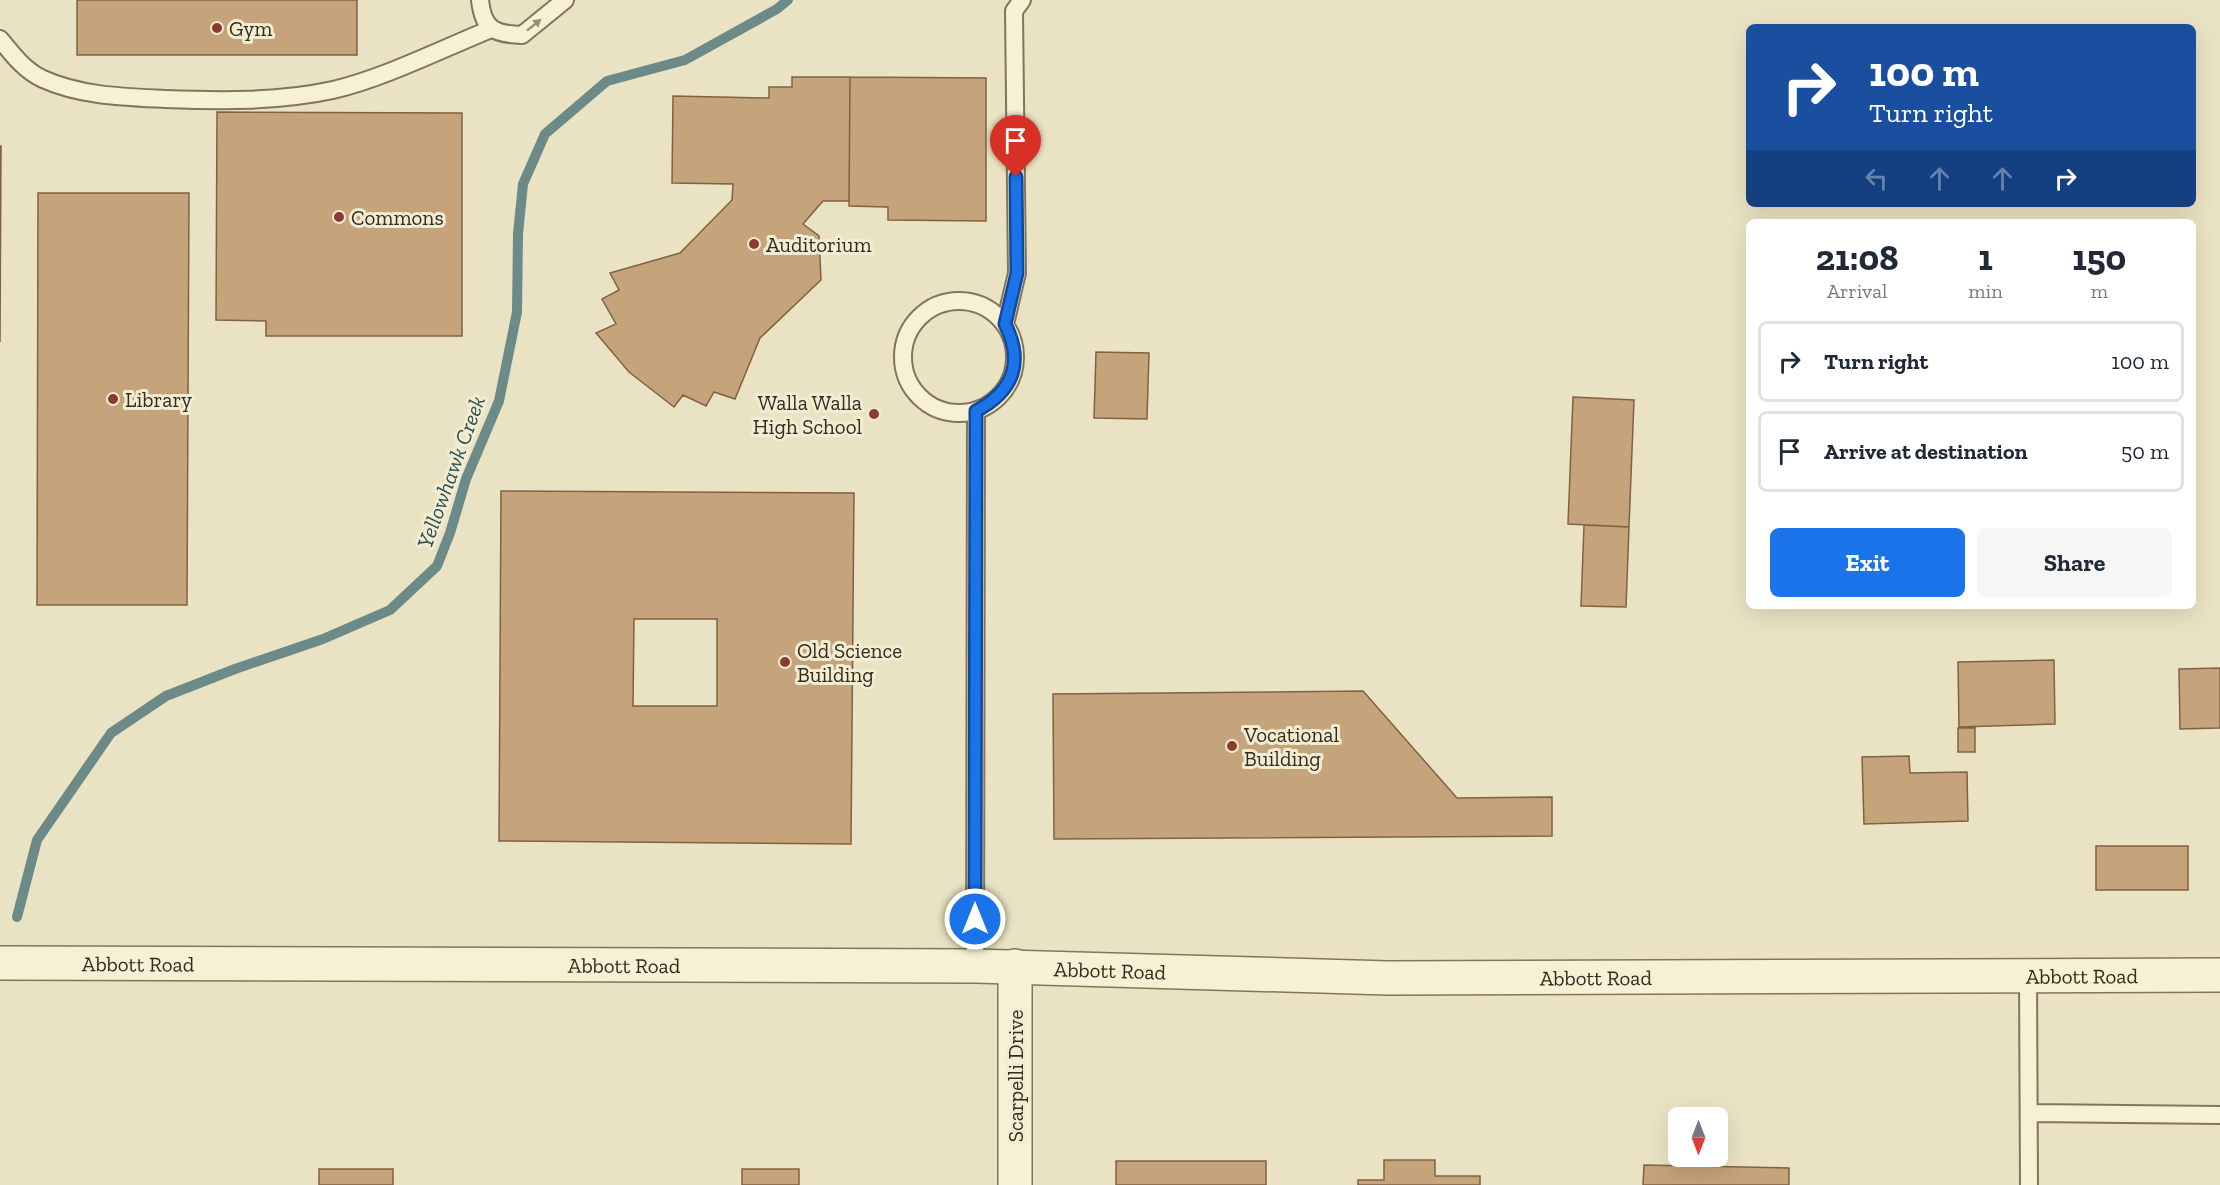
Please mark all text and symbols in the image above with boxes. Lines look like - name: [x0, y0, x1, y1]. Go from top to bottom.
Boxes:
- place label: Gym: [229, 16, 272, 41]
- one-way arrow: [526, 18, 542, 31]
- marker: Gym: [210, 21, 224, 35]
- text: 100 m: [1869, 46, 1979, 97]
- icon: right: [1770, 48, 1848, 126]
- text: Turn right: [1869, 97, 1993, 129]
- pin: [990, 115, 1041, 177]
- icon: arrive: [999, 124, 1032, 157]
- icon: left: [1860, 162, 1893, 195]
- icon: ahead: [1923, 162, 1956, 195]
- icon: ahead: [1986, 162, 2019, 195]
- icon: right: [2049, 162, 2082, 195]
- place label: Commons: [351, 205, 444, 230]
- marker: Commons: [332, 210, 346, 224]
- place label: Auditorium: [766, 232, 872, 257]
- text: 21:08: [1816, 236, 1899, 279]
- text: 1: [1978, 236, 1993, 279]
- text: 150: [2072, 236, 2126, 279]
- marker: Auditorium: [747, 237, 761, 251]
- text: Arrival: [1827, 279, 1887, 303]
- text: min: [1968, 279, 2003, 303]
- text: m: [2091, 279, 2108, 303]
- icon: right: [1773, 345, 1806, 378]
- text: Turn right: [1824, 348, 1928, 375]
- text: 100 m: [2111, 348, 2169, 375]
- place label: Library: [125, 387, 192, 412]
- place label: Walla Walla High School: [753, 390, 862, 439]
- marker: Library: [106, 392, 120, 406]
- water label: Yellowhawk Creek: [411, 392, 491, 552]
- marker: Walla Walla High School: [867, 407, 881, 421]
- icon: arrive: [1773, 435, 1806, 468]
- text: Arrive at destination: [1824, 438, 2027, 465]
- text: 50 m: [2121, 438, 2169, 465]
- button: Exit: [1770, 528, 1965, 597]
- button: Share: [1977, 528, 2172, 597]
- place label: Old Science Building: [797, 638, 902, 687]
- marker: Old Science Building: [778, 655, 792, 669]
- place label: Vocational Building: [1243, 722, 1339, 771]
- marker: Vocational Building: [1225, 739, 1239, 753]
- position arrow: [943, 887, 1007, 951]
- street label: Abbott Road: [82, 951, 195, 976]
- street label: Abbott Road: [568, 952, 681, 978]
- street label: Abbott Road: [1053, 956, 1167, 984]
- street label: Abbott Road: [2026, 963, 2139, 988]
- street label: Abbott Road: [1540, 965, 1653, 990]
- street label: Scarpelli Drive: [1003, 1010, 1028, 1142]
- north arrow: [1668, 1107, 1728, 1167]
- map controls: [1668, 1107, 1728, 1167]

